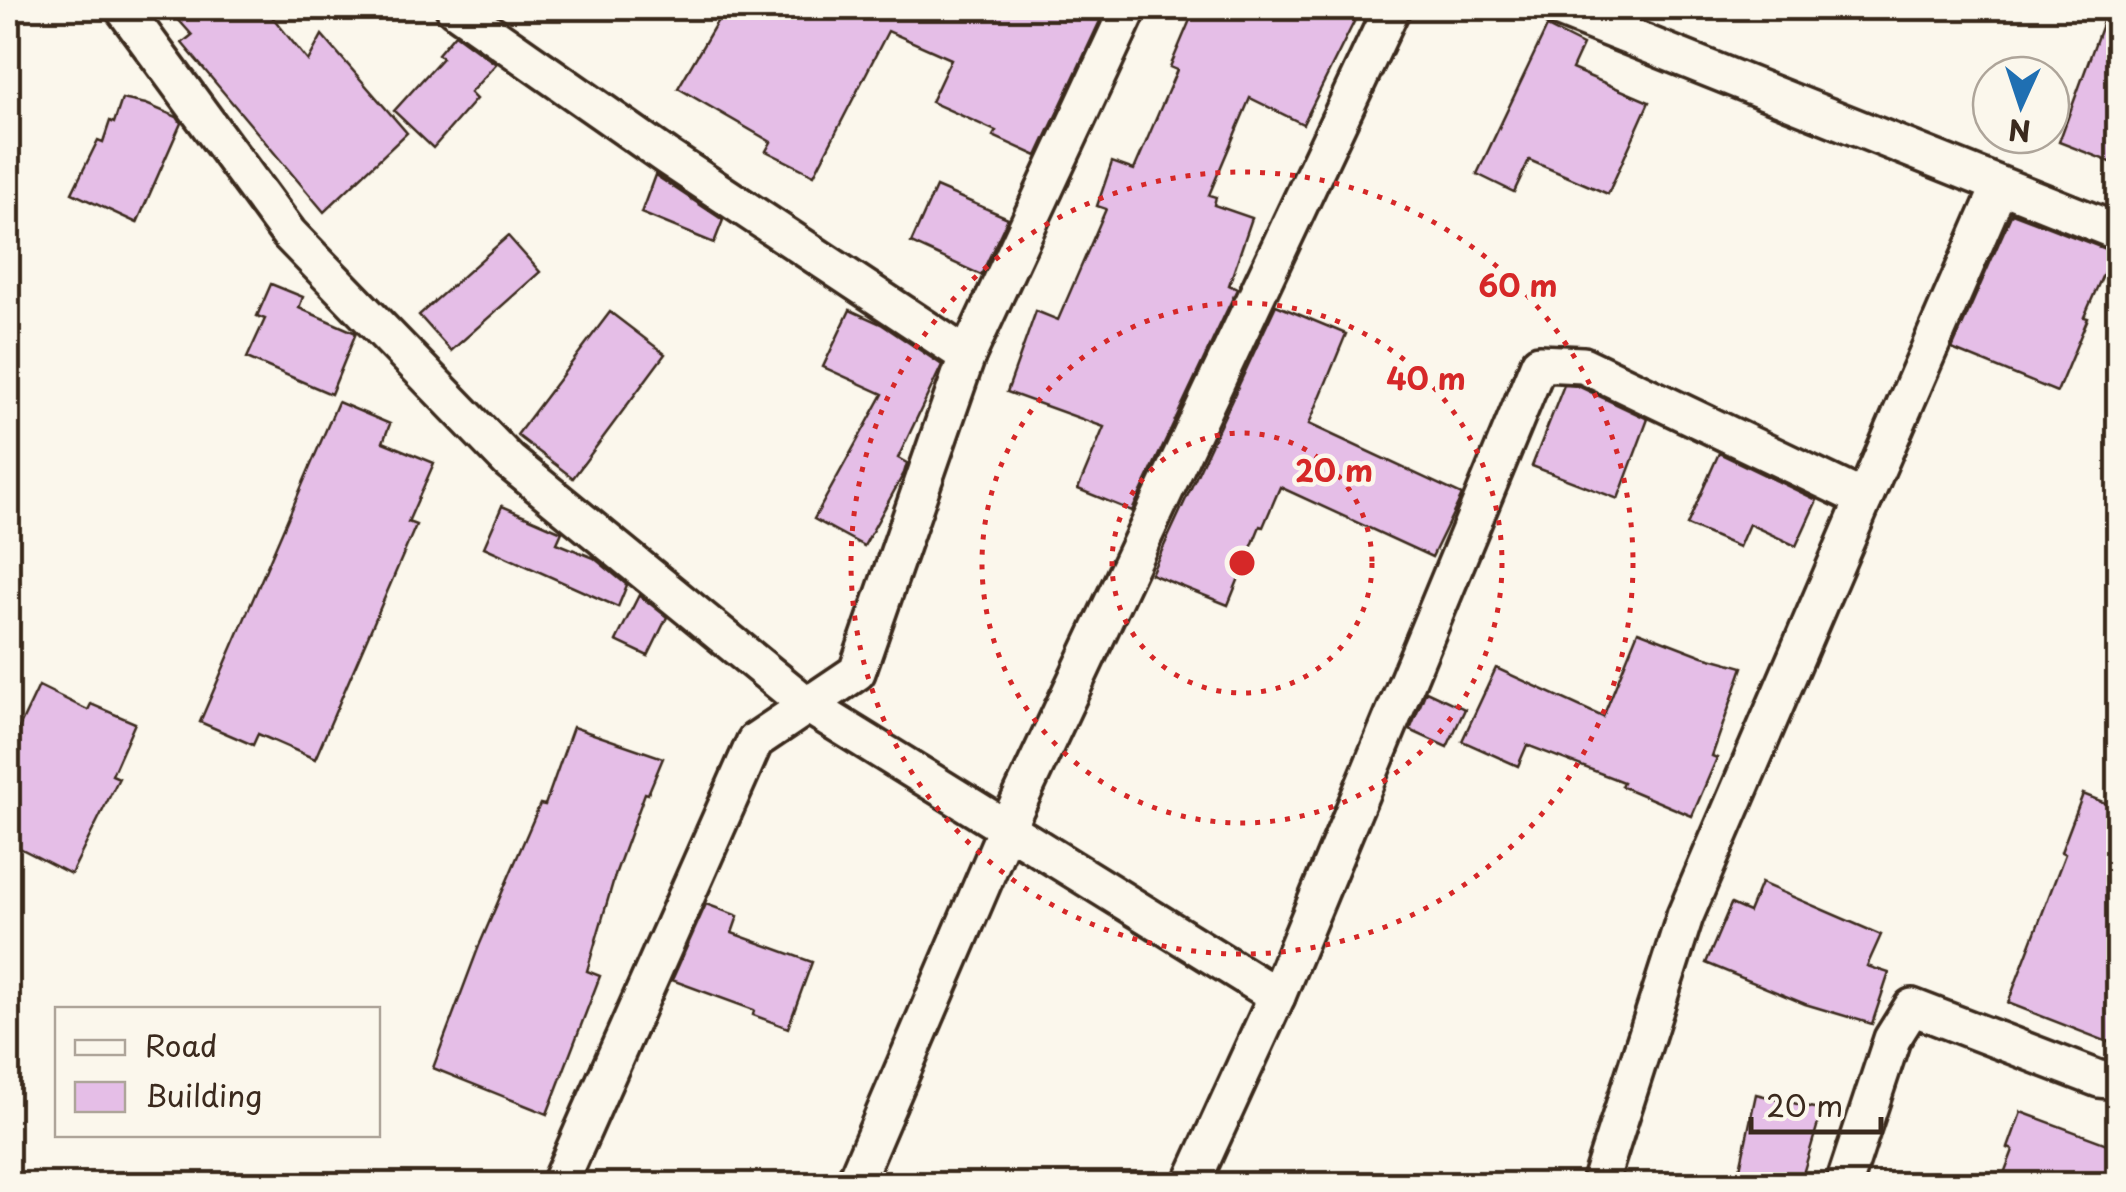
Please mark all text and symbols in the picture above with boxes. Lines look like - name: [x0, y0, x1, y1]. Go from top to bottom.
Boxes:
- north arrow: [1971, 55, 2071, 155]
- text: N: [2007, 109, 2032, 154]
- text: 60 m: [1478, 262, 1558, 307]
- text: 40 m: [1386, 355, 1466, 400]
- text: 20 m: [1295, 447, 1373, 492]
- centre of rings: [1224, 545, 1260, 581]
- legend: [55, 1007, 380, 1137]
- text: Road: [145, 1022, 218, 1067]
- text: Building: [145, 1072, 262, 1117]
- scale bar: [1751, 1072, 1881, 1134]
- text: 20 m: [1766, 1082, 1843, 1127]

